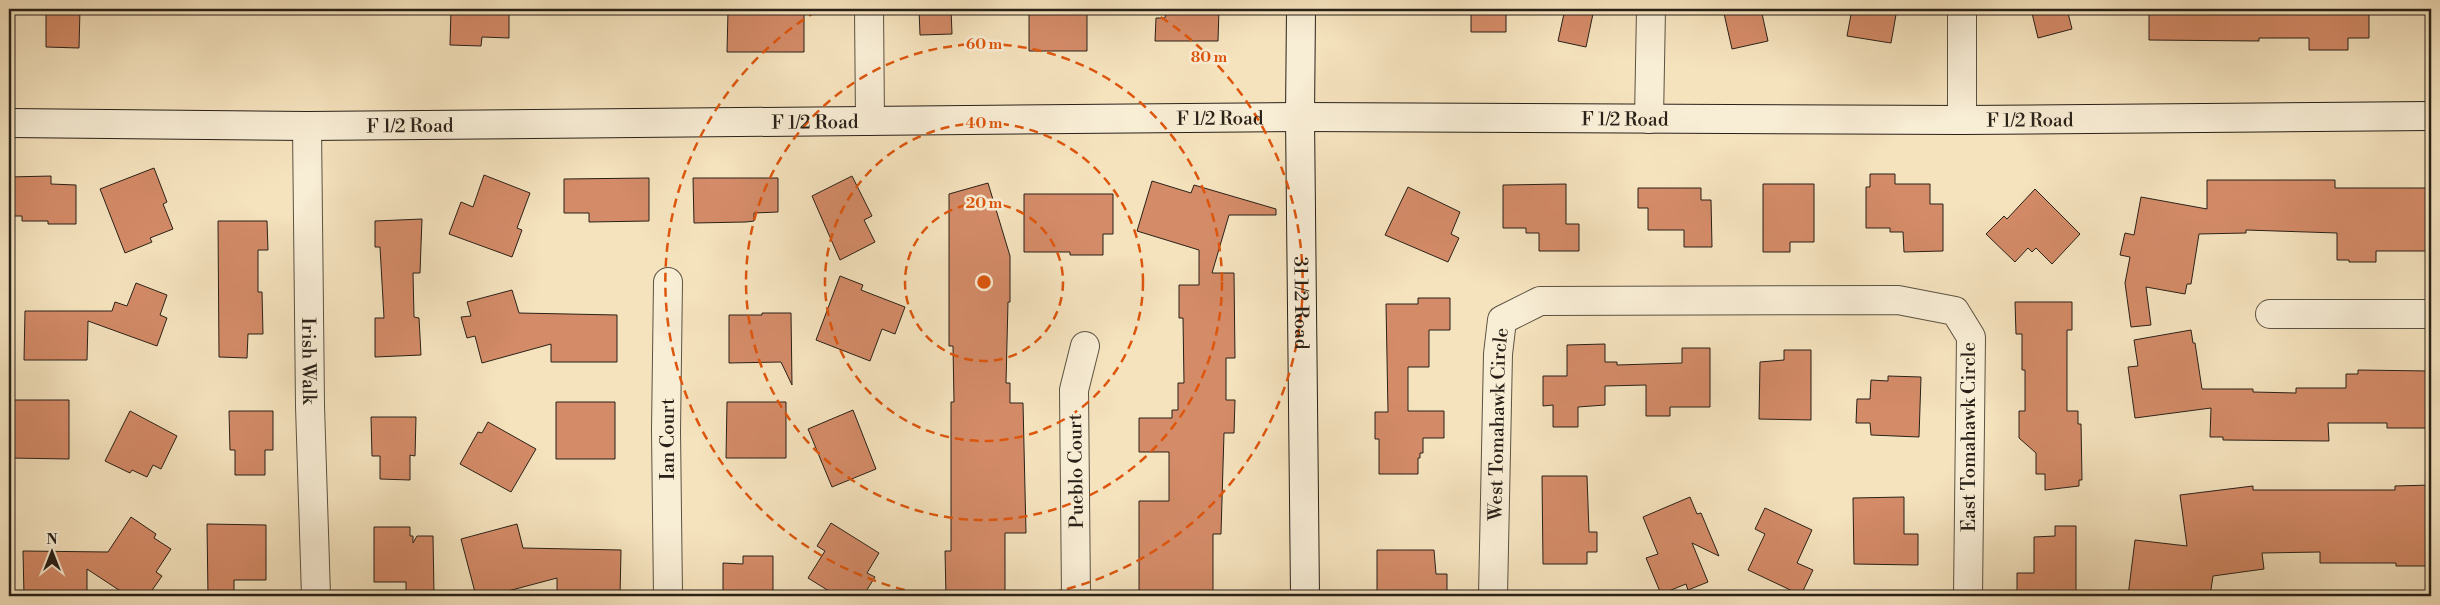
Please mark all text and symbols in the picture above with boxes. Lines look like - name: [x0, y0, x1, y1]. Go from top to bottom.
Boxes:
- text: 60 m: [966, 35, 1003, 54]
- text: 80 m: [1191, 48, 1228, 67]
- street label: F 1/2 Road: [1176, 106, 1264, 131]
- street label: F 1/2 Road: [1581, 107, 1669, 132]
- street label: F 1/2 Road: [1986, 108, 2074, 133]
- street label: F 1/2 Road: [771, 110, 859, 135]
- street label: F 1/2 Road: [366, 114, 454, 138]
- text: 40 m: [965, 114, 1003, 133]
- text: 20 m: [966, 194, 1003, 213]
- street label: 31 1/2 Road: [1288, 256, 1313, 350]
- centre of rings: [975, 273, 993, 291]
- street label: Irish Walk: [296, 317, 321, 406]
- street label: West Tomahawk Circle: [1484, 326, 1514, 522]
- street label: East Tomahawk Circle: [1957, 342, 1981, 532]
- street label: Ian Court: [656, 398, 680, 480]
- street label: Pueblo Court: [1063, 413, 1089, 529]
- north arrow: [28, 528, 78, 578]
- text: N: [46, 531, 58, 549]

